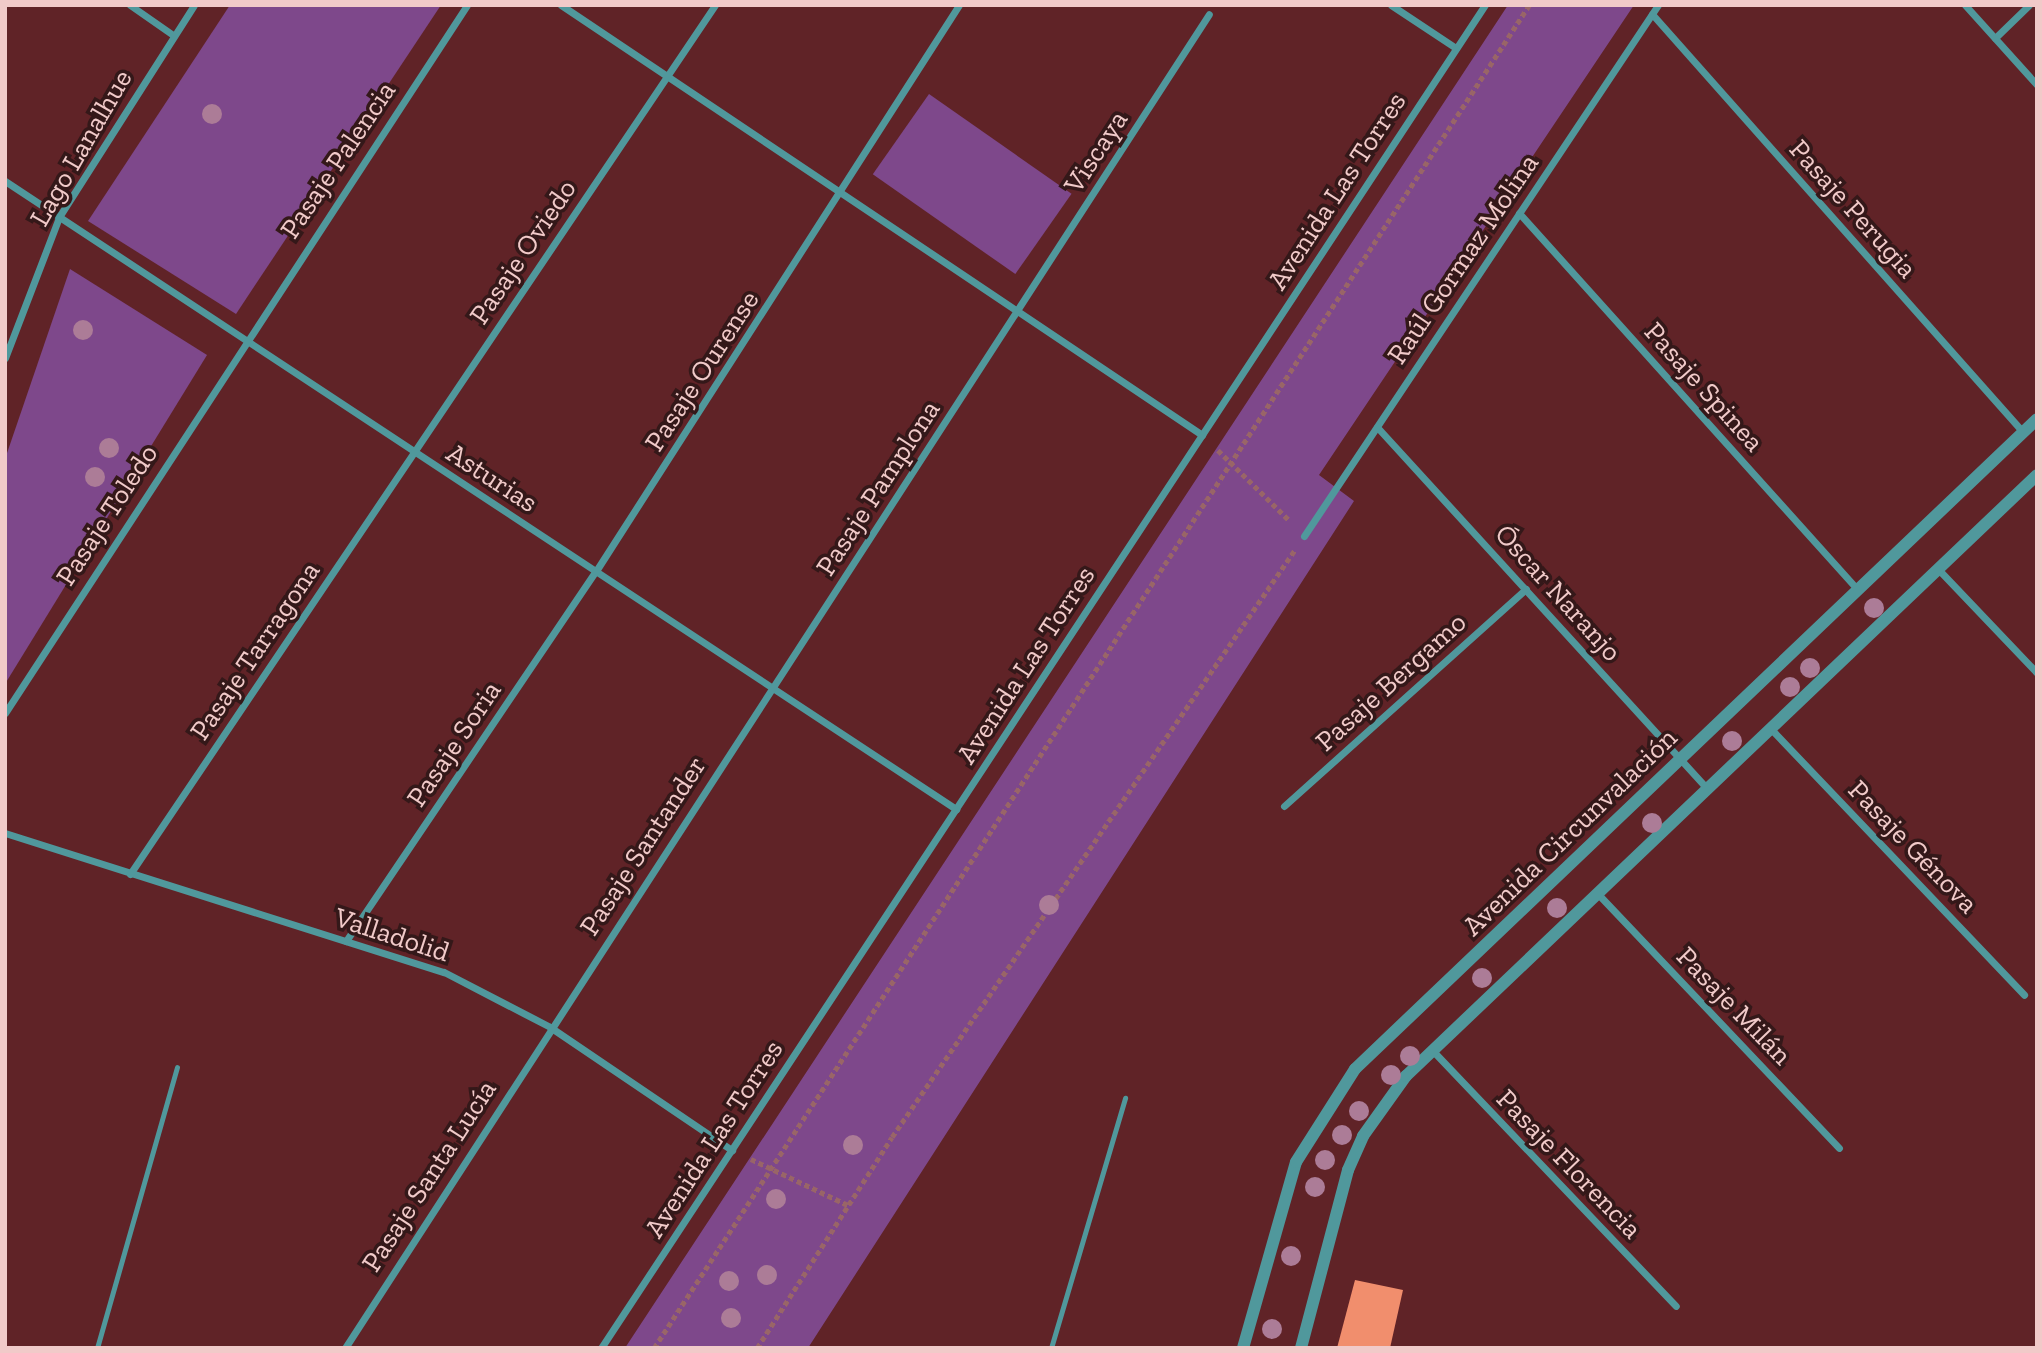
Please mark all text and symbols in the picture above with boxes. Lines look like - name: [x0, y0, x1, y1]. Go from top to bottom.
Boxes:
- street label: Lago Lanalhue: [23, 64, 139, 232]
- street label: Pasaje Palencia: [273, 75, 403, 245]
- street label: Avenida Las Torres: [1260, 86, 1414, 296]
- street label: Viscaya: [1057, 105, 1135, 199]
- street label: Pasaje Perugia: [1782, 133, 1924, 285]
- street label: Raúl Gormaz Molina: [1380, 148, 1546, 370]
- street label: Pasaje Oviedo: [462, 173, 584, 331]
- street label: Pasaje Ourense: [638, 285, 766, 457]
- street label: Pasaje Spinea: [1637, 315, 1771, 459]
- street label: Pasaje Pamplona: [809, 394, 947, 582]
- street label: Asturias: [440, 436, 544, 520]
- street label: Pasaje Toledo: [49, 438, 165, 592]
- street label: Óscar Naranjo: [1487, 517, 1629, 669]
- street label: Pasaje Tarragona: [183, 555, 327, 747]
- street label: Avenida Las Torres: [949, 560, 1103, 770]
- street label: Pasaje Bergamo: [1309, 606, 1473, 758]
- street label: Pasaje Soria: [400, 675, 508, 813]
- street label: Avenida Circunvalación: [1456, 721, 1684, 943]
- street label: Pasaje Santander: [573, 750, 713, 942]
- street label: Pasaje Génova: [1841, 773, 1985, 921]
- street label: Valladolid: [330, 901, 454, 969]
- street label: Pasaje Milán: [1669, 940, 1799, 1072]
- street label: Avenida Las Torres: [637, 1034, 791, 1244]
- street label: Pasaje Santa Lucía: [355, 1074, 503, 1278]
- street label: Pasaje Florencia: [1489, 1082, 1649, 1246]

